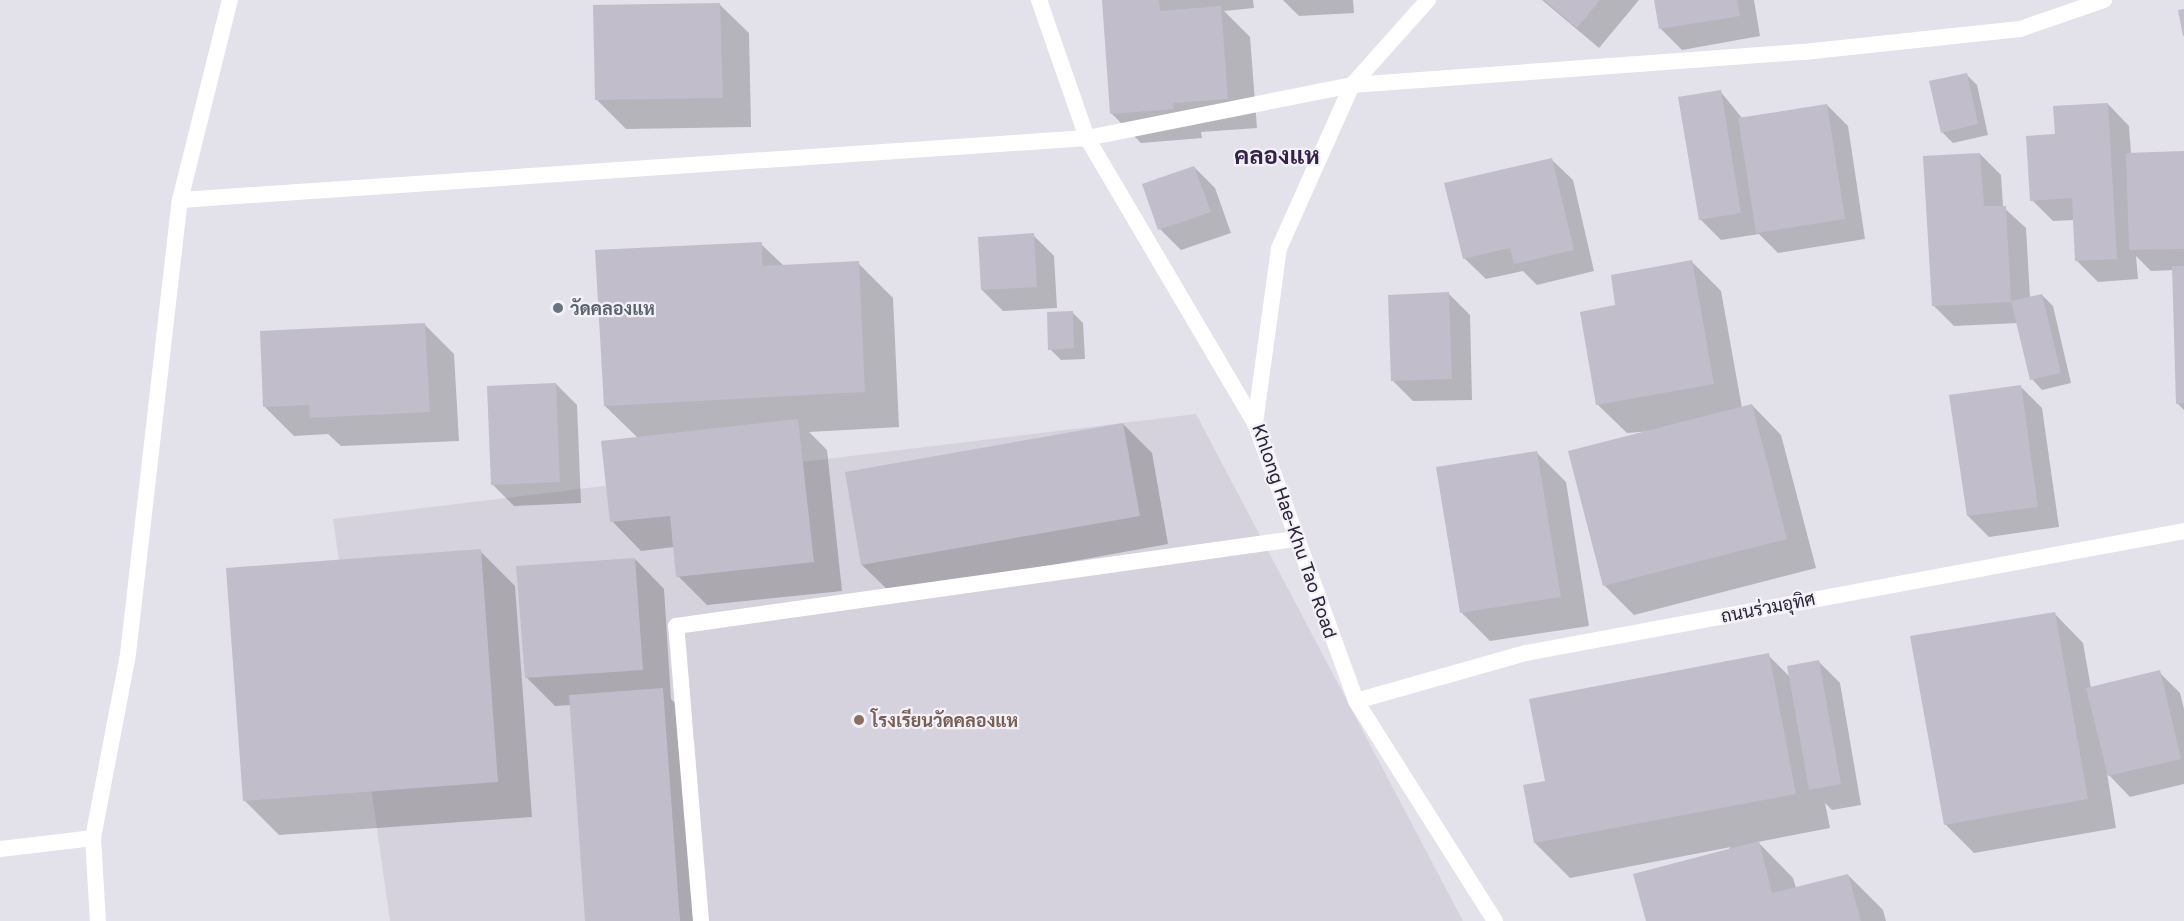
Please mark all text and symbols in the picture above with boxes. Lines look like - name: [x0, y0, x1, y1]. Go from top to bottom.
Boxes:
- district label: คลองแห: [1234, 141, 1320, 169]
- place label: วัดคลองแห: [570, 297, 655, 319]
- marker: วัดคลองแห: [551, 301, 565, 315]
- street label: Khlong Hae-Khu Tao Road: [1248, 421, 1342, 641]
- street label: ถนนร่วมอุทิศ: [1719, 587, 1817, 627]
- place label: โรงเรียนวัดคลองแห: [871, 709, 1018, 731]
- marker: โรงเรียนวัดคลองแห: [852, 713, 866, 727]

